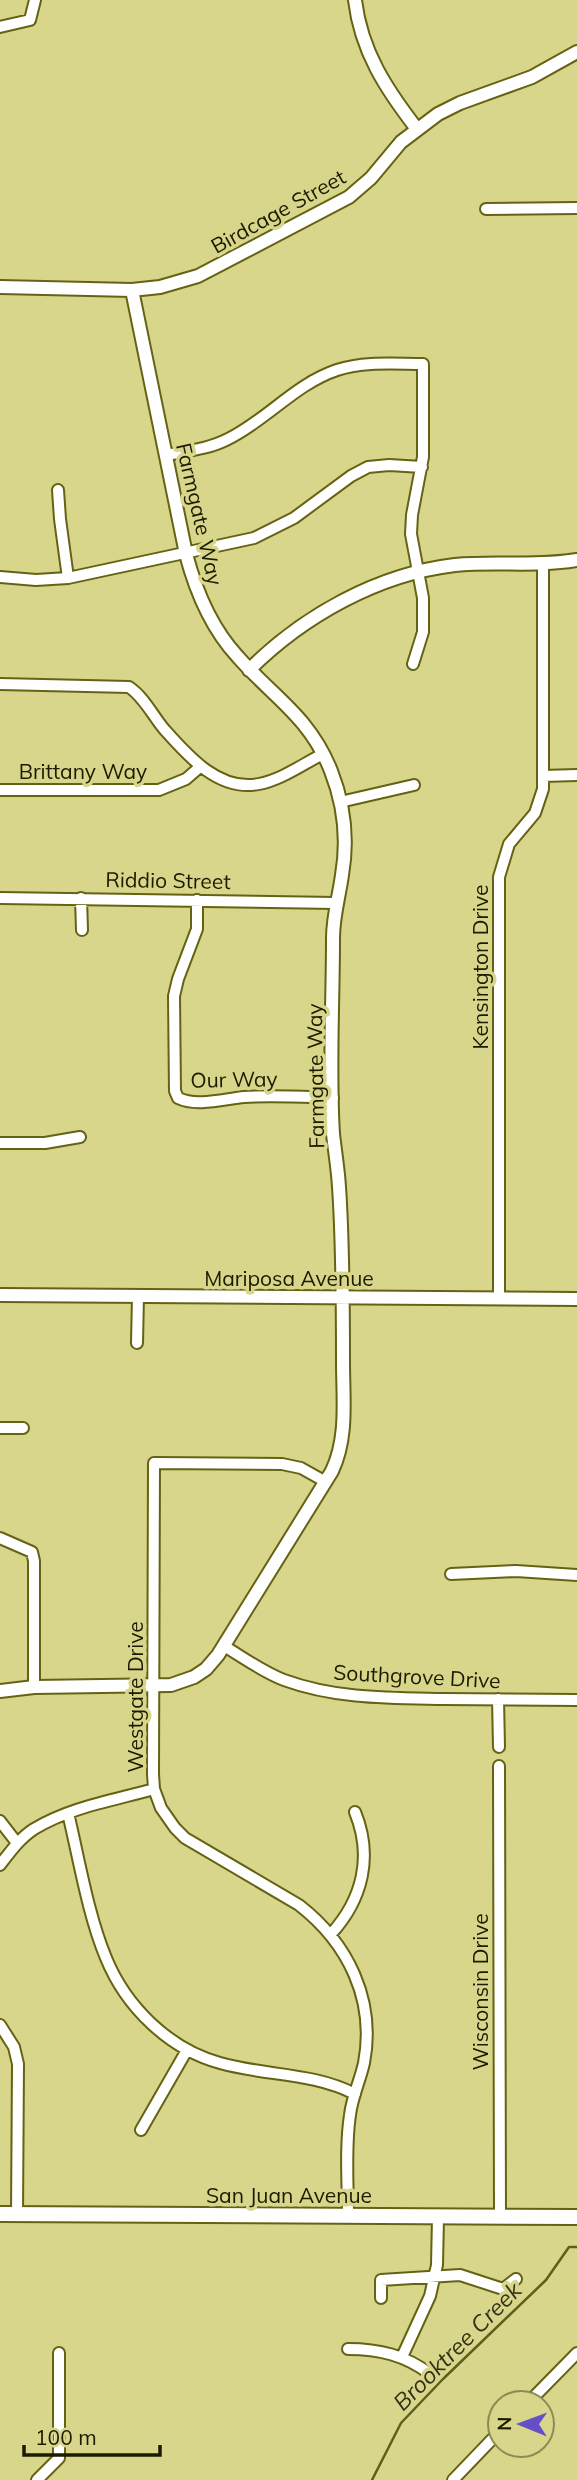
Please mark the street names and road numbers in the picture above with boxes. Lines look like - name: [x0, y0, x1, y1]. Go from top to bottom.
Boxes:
- street label: Birdcage Street: [206, 163, 350, 259]
- street label: Farmgate Way: [171, 440, 229, 588]
- street label: Brittany Way: [19, 758, 147, 784]
- street label: Riddio Street: [105, 866, 231, 894]
- street label: Kensington Drive: [467, 885, 493, 1049]
- street label: Farmgate Way: [301, 1003, 329, 1149]
- street label: Our Way: [190, 1065, 278, 1093]
- street label: Mariposa Avenue: [204, 1265, 374, 1291]
- street label: Westgate Drive: [122, 1621, 148, 1773]
- street label: Southgrove Drive: [333, 1659, 501, 1693]
- street label: Wisconsin Drive: [467, 1913, 493, 2071]
- street label: San Juan Avenue: [206, 2182, 372, 2208]

